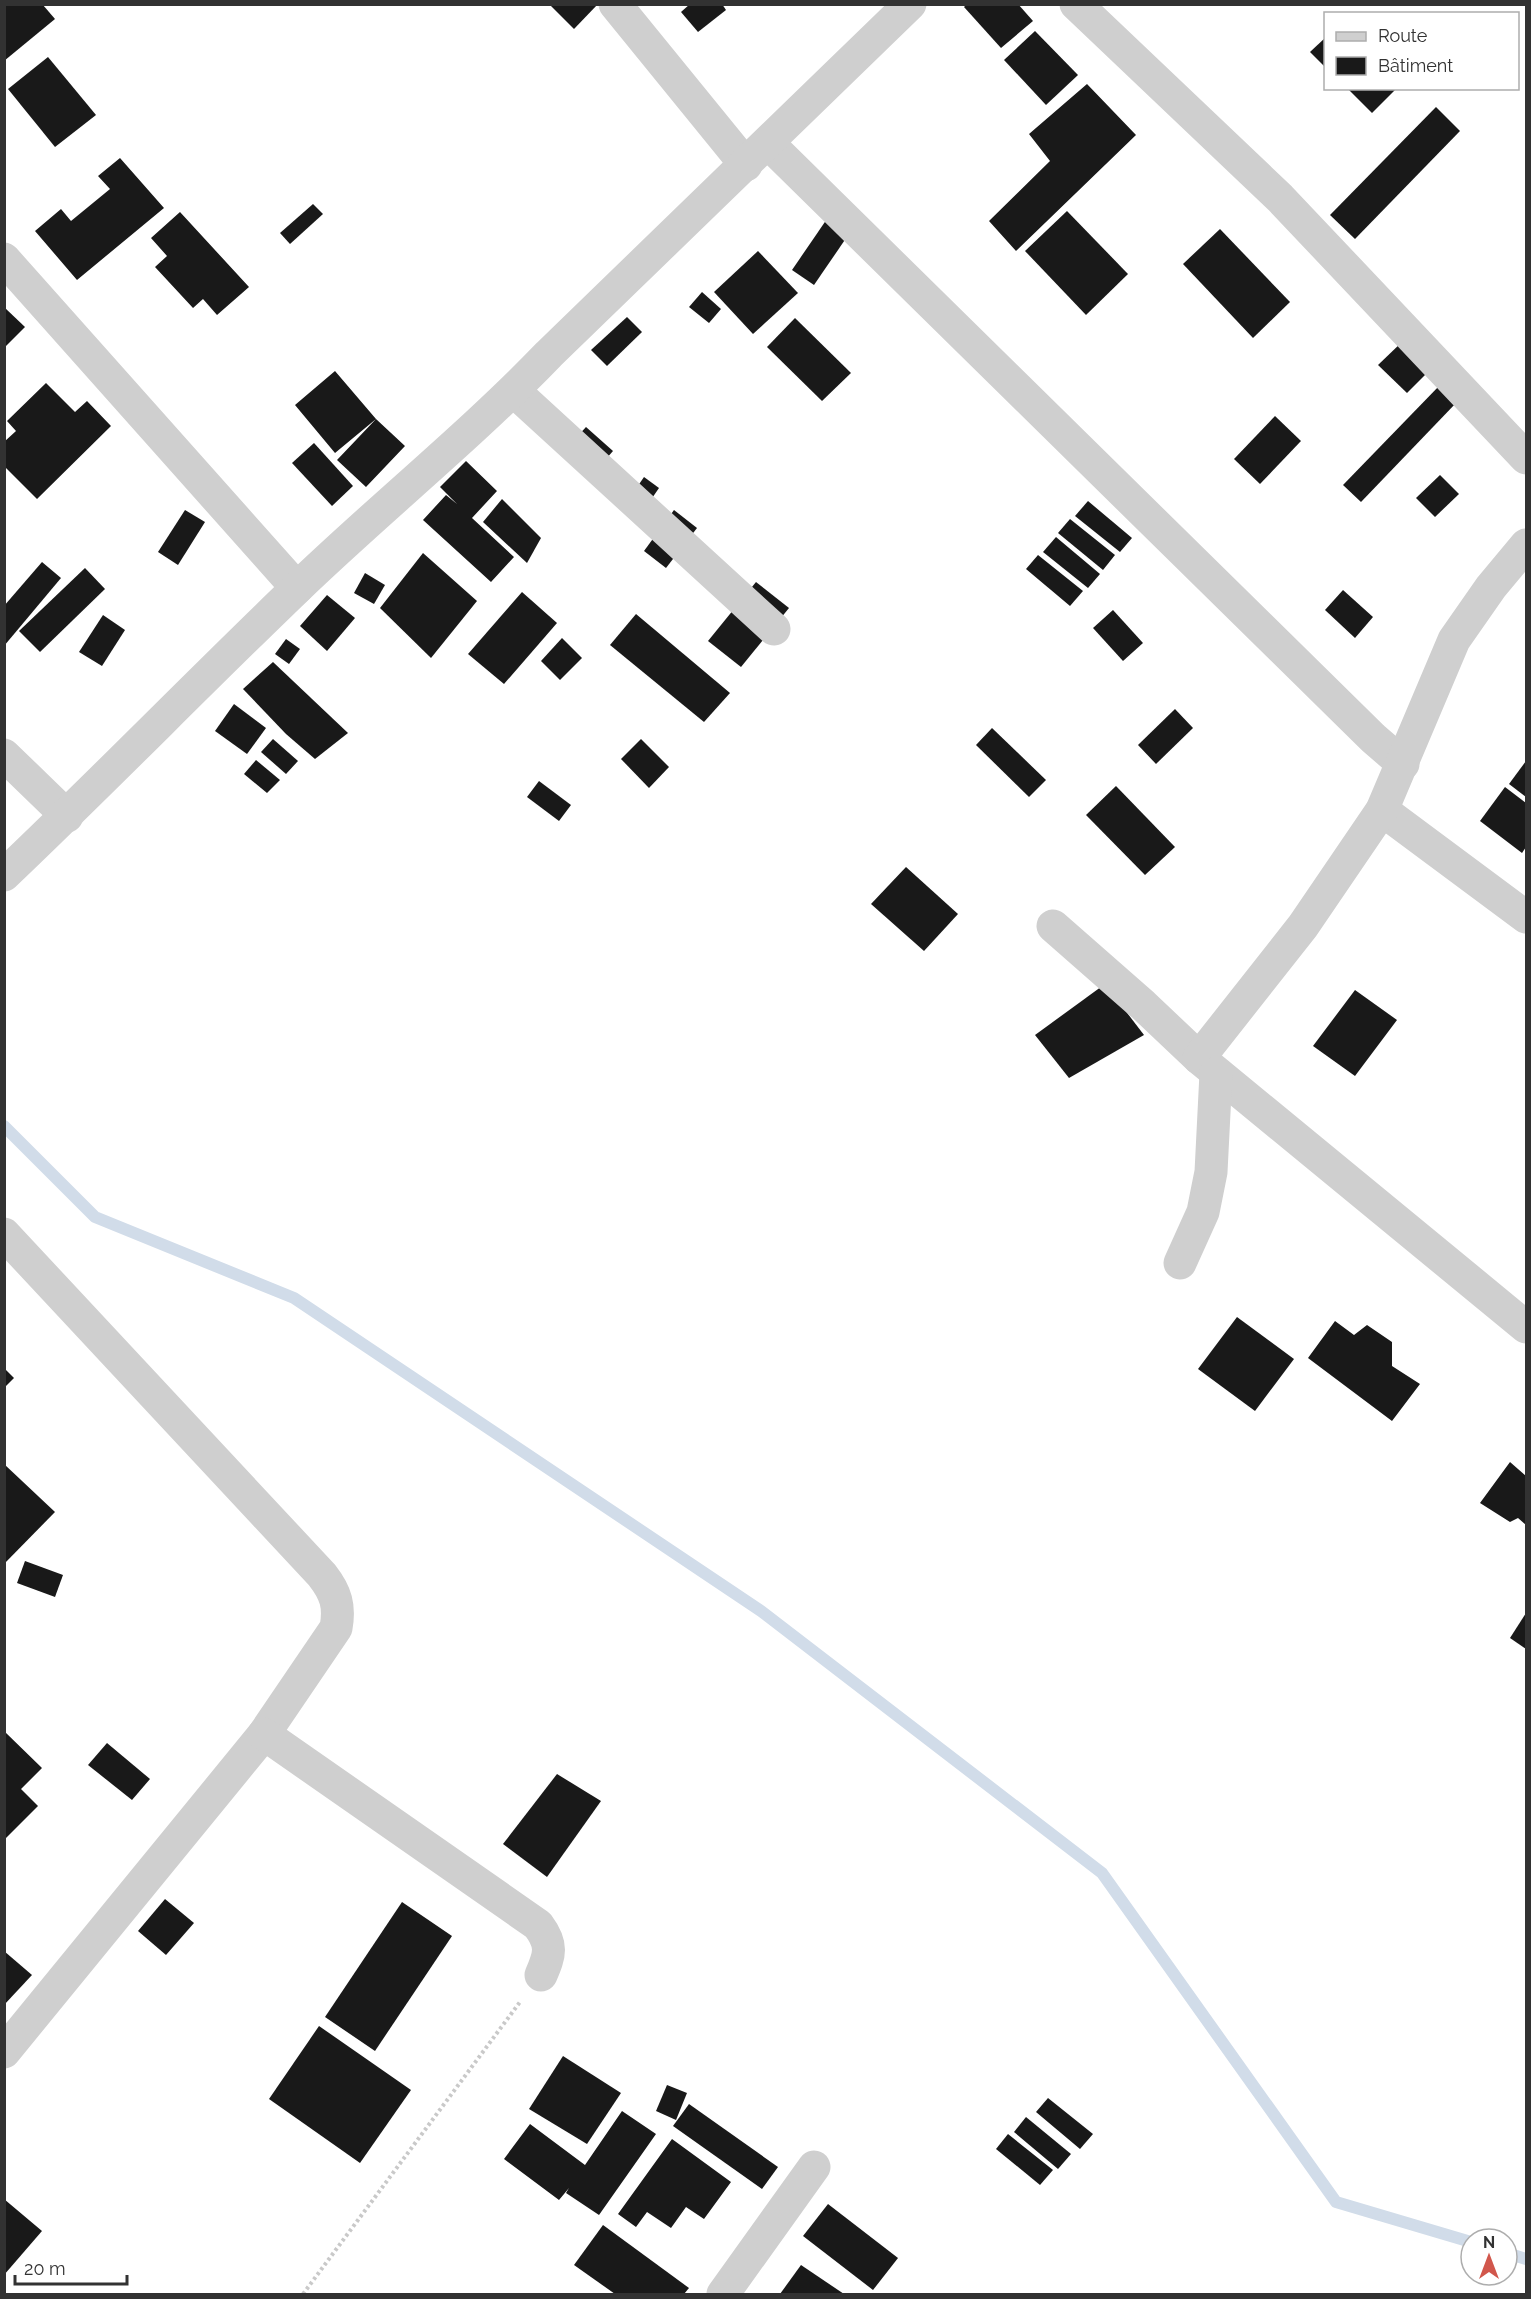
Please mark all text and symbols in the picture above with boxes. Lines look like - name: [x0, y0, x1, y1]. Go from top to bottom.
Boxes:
- legend: [1324, 12, 1519, 90]
- text: Route: [1378, 25, 1428, 46]
- text: Bâtiment: [1378, 55, 1453, 76]
- north arrow: [1459, 2227, 1519, 2287]
- text: N: [1483, 2233, 1495, 2252]
- scale bar: [15, 2248, 128, 2286]
- text: 20 m: [24, 2258, 66, 2279]

